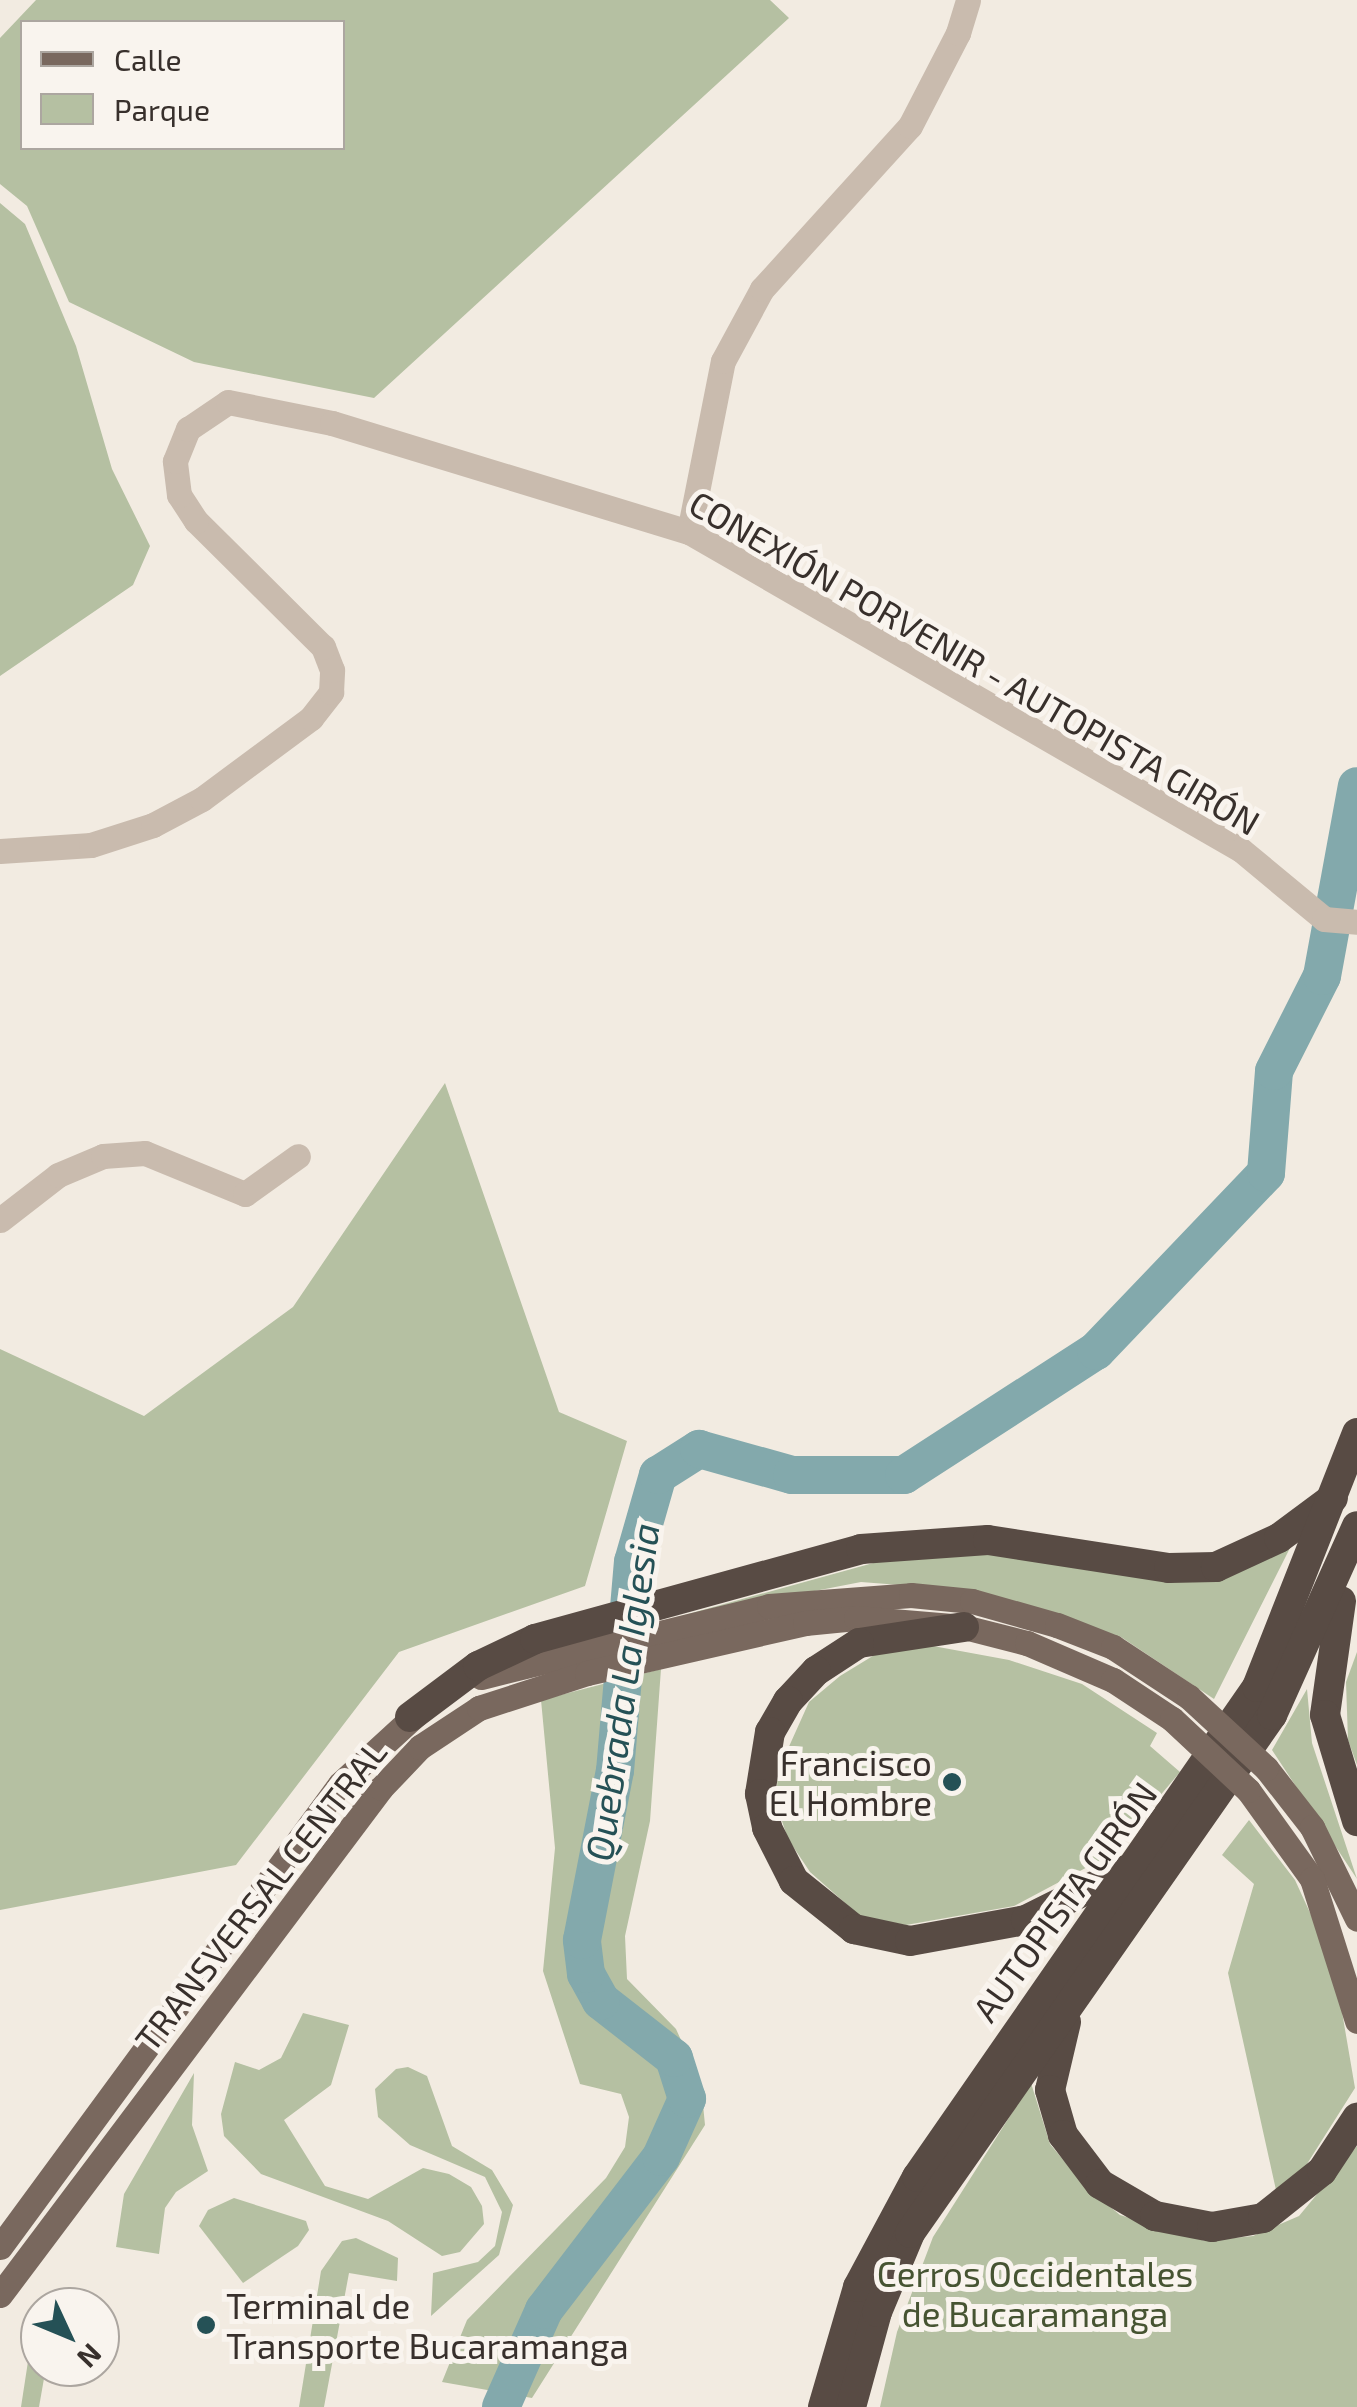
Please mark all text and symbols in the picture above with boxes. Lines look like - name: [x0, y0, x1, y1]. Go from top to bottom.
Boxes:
- legend: [20, 20, 345, 150]
- text: Calle: [114, 41, 182, 77]
- text: Parque: [114, 91, 210, 127]
- street label: CONEXIÓN PORVENIR - AUTOPISTA GIRÓN: [682, 481, 1268, 843]
- water label: Quebrada La Iglesia: [576, 1520, 668, 1864]
- street label: TRANSVERSAL CENTRAL: [125, 1731, 395, 2059]
- place label: Francisco El Hombre: [768, 1741, 932, 1823]
- marker: Francisco El Hombre: [941, 1771, 963, 1793]
- street label: AUTOPISTA GIRÓN: [963, 1773, 1165, 2029]
- park label: Cerros Occidentales de Bucaramanga: [877, 2252, 1193, 2334]
- place label: Terminal de Transporte Bucaramanga: [226, 2284, 629, 2366]
- north arrow: [20, 2287, 120, 2387]
- marker: Terminal de Transporte Bucaramanga: [195, 2314, 217, 2336]
- text: N: [71, 2337, 109, 2376]

